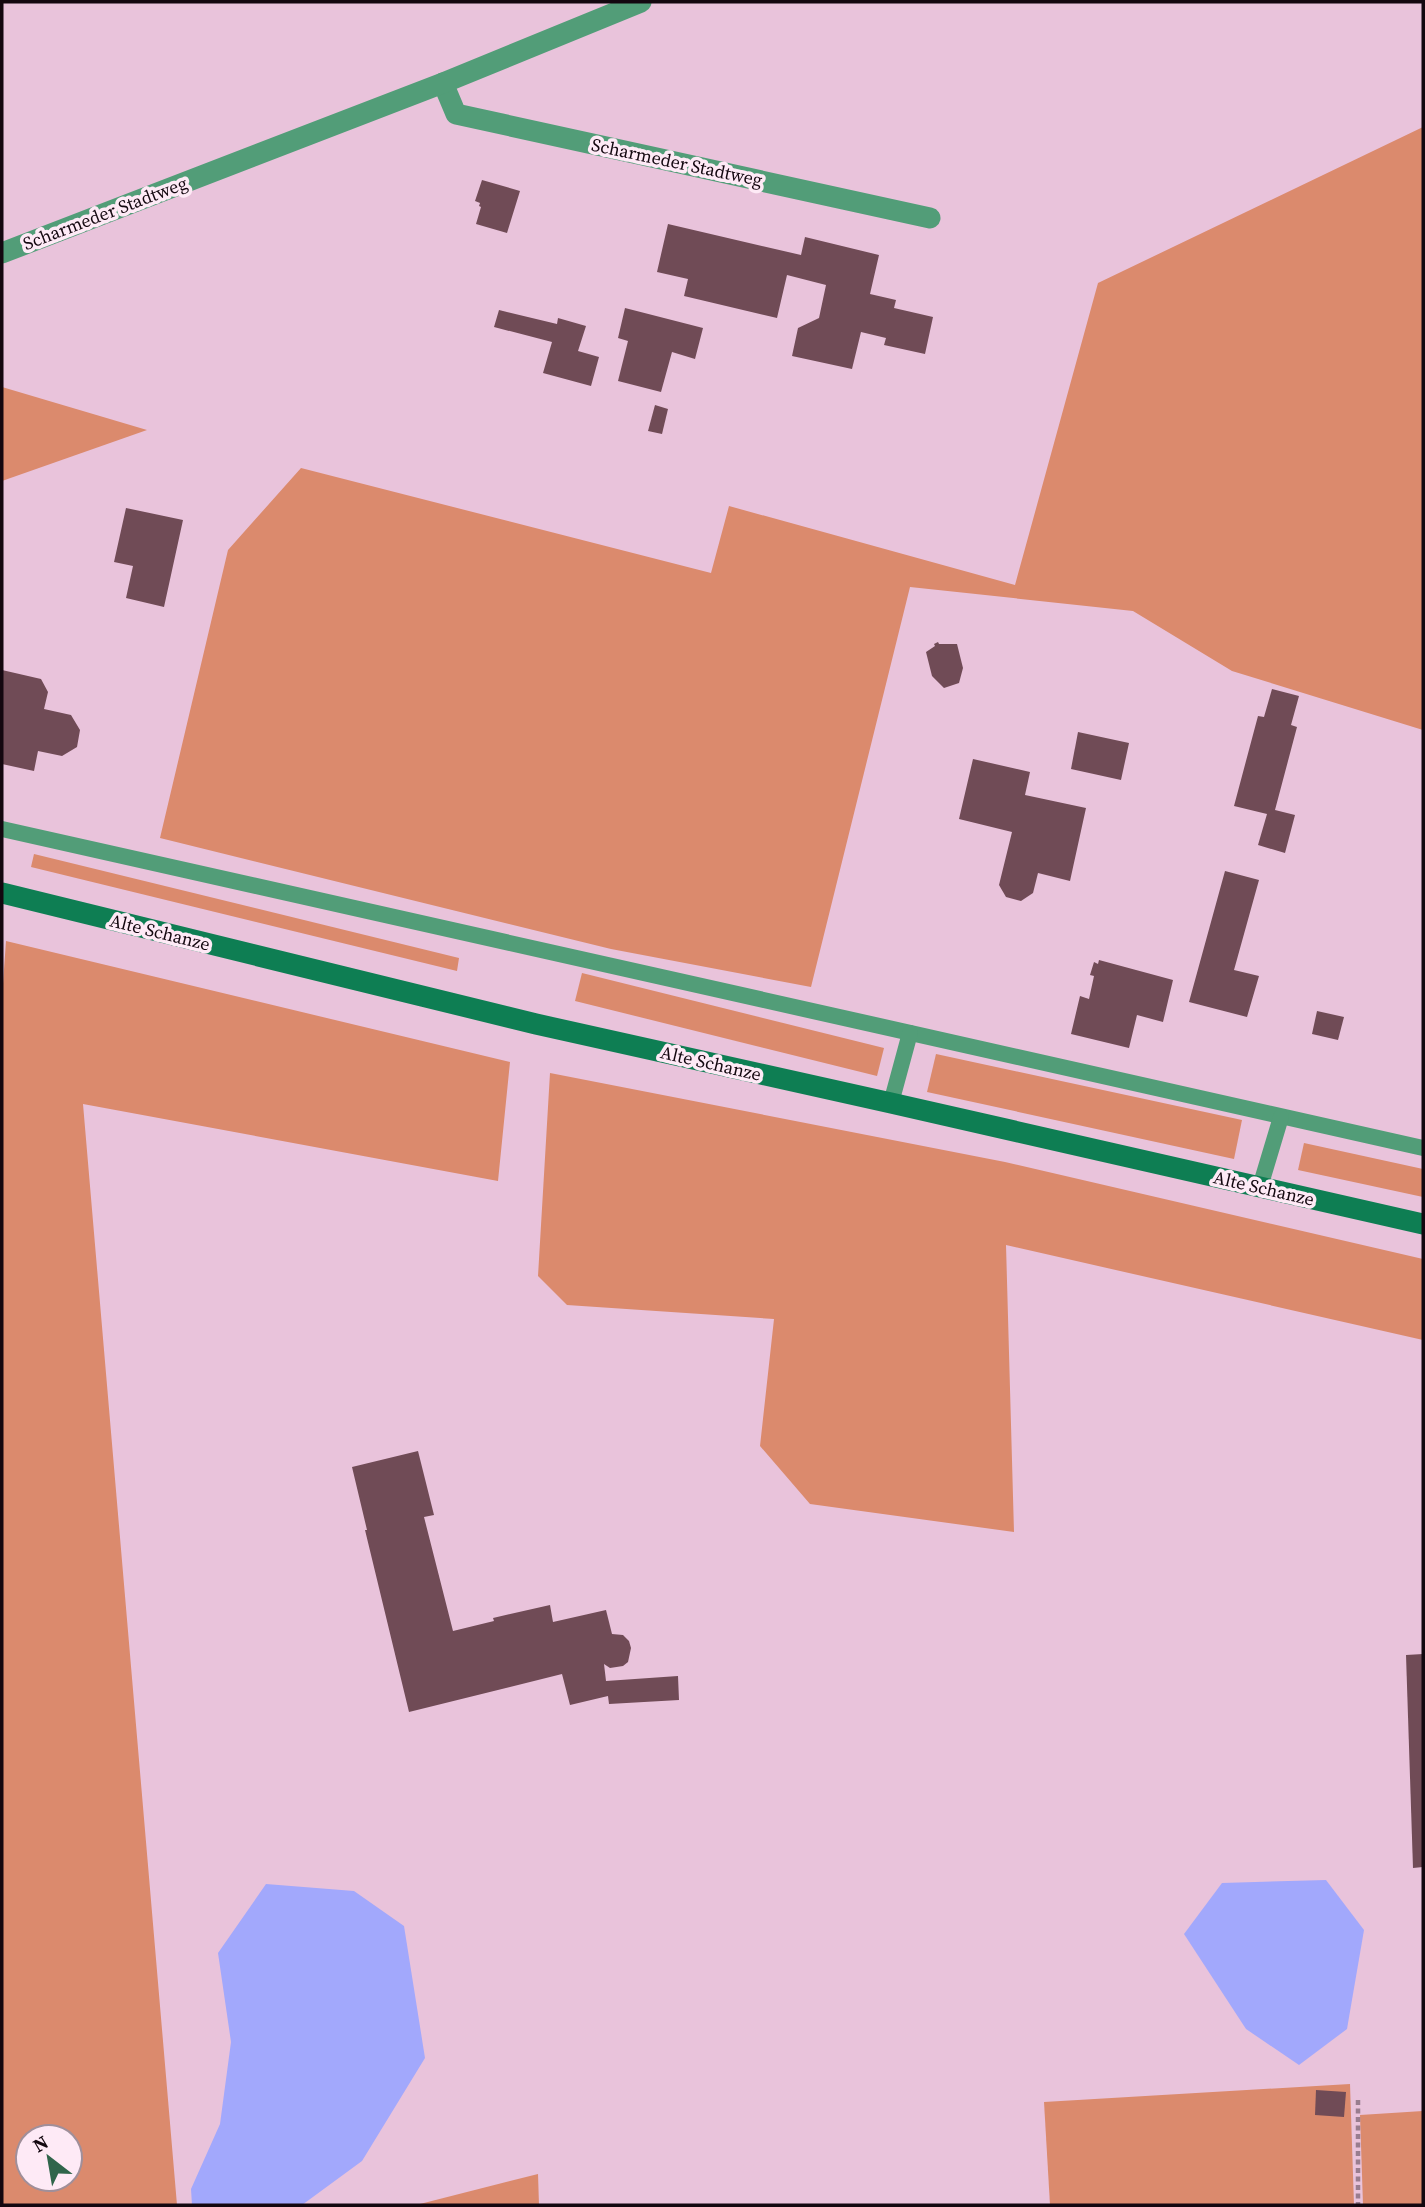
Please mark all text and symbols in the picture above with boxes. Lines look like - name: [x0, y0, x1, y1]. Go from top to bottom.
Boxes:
- street label: Scharmeder Stadtweg: [589, 132, 765, 192]
- street label: Scharmeder Stadtweg: [19, 170, 191, 256]
- street label: Alte Schanze: [107, 907, 213, 957]
- street label: Alte Schanze: [658, 1039, 764, 1087]
- street label: Alte Schanze: [1211, 1164, 1317, 1212]
- north arrow: [14, 2123, 84, 2193]
- text: N: [28, 2129, 53, 2158]

